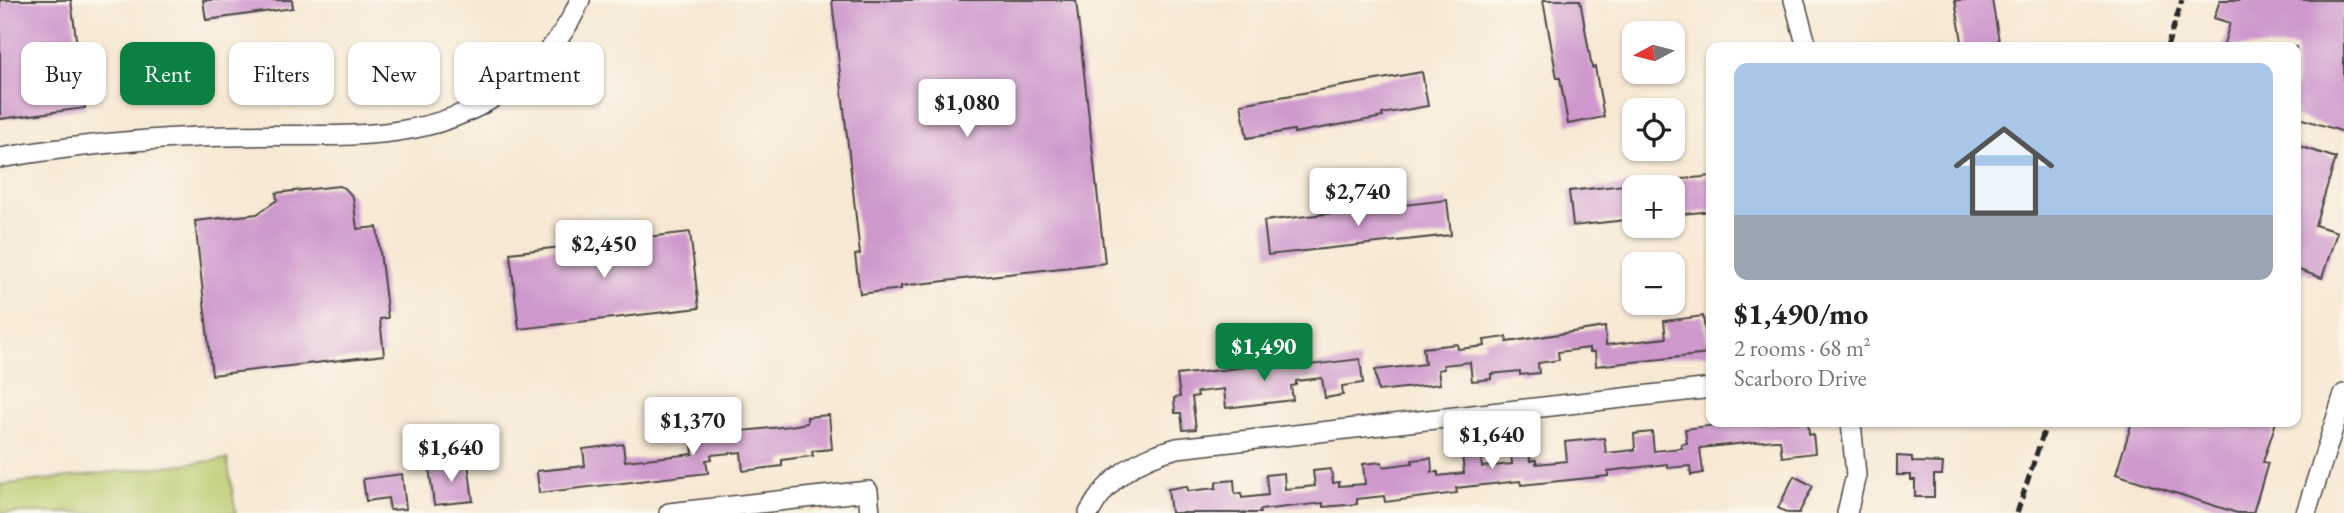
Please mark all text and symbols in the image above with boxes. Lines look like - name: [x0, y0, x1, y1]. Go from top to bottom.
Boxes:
- north arrow: [1622, 21, 1685, 84]
- map controls: [1622, 21, 1685, 315]
- chip: Buy: [21, 42, 106, 105]
- chip: Rent: [120, 42, 215, 105]
- chip: Filters: [229, 42, 334, 105]
- chip: New: [348, 42, 440, 105]
- chip: Apartment: [454, 42, 604, 105]
- pin: $1,080: [910, 80, 1024, 139]
- text: $1,080: [935, 87, 999, 117]
- button: locate: [1622, 98, 1685, 161]
- icon: home: [1941, 108, 2067, 234]
- pin: $2,740: [1301, 168, 1415, 228]
- button: +: [1622, 175, 1685, 238]
- text: $2,740: [1326, 176, 1390, 206]
- pin: $2,450: [547, 220, 661, 280]
- text: $2,450: [572, 228, 636, 258]
- button: −: [1622, 252, 1685, 315]
- text: $1,490/mo: [1734, 294, 1868, 333]
- pin: $1,490: [1207, 324, 1321, 383]
- text: $1,490: [1232, 331, 1296, 361]
- text: 2 rooms · 68 m²: [1734, 333, 1871, 363]
- text: Scarboro Drive: [1734, 363, 1867, 393]
- pin: $1,370: [636, 398, 750, 457]
- text: $1,370: [661, 405, 725, 435]
- pin: $1,640: [1435, 412, 1549, 471]
- text: $1,640: [1460, 419, 1524, 449]
- pin: $1,640: [394, 424, 508, 484]
- text: $1,640: [419, 432, 483, 462]

